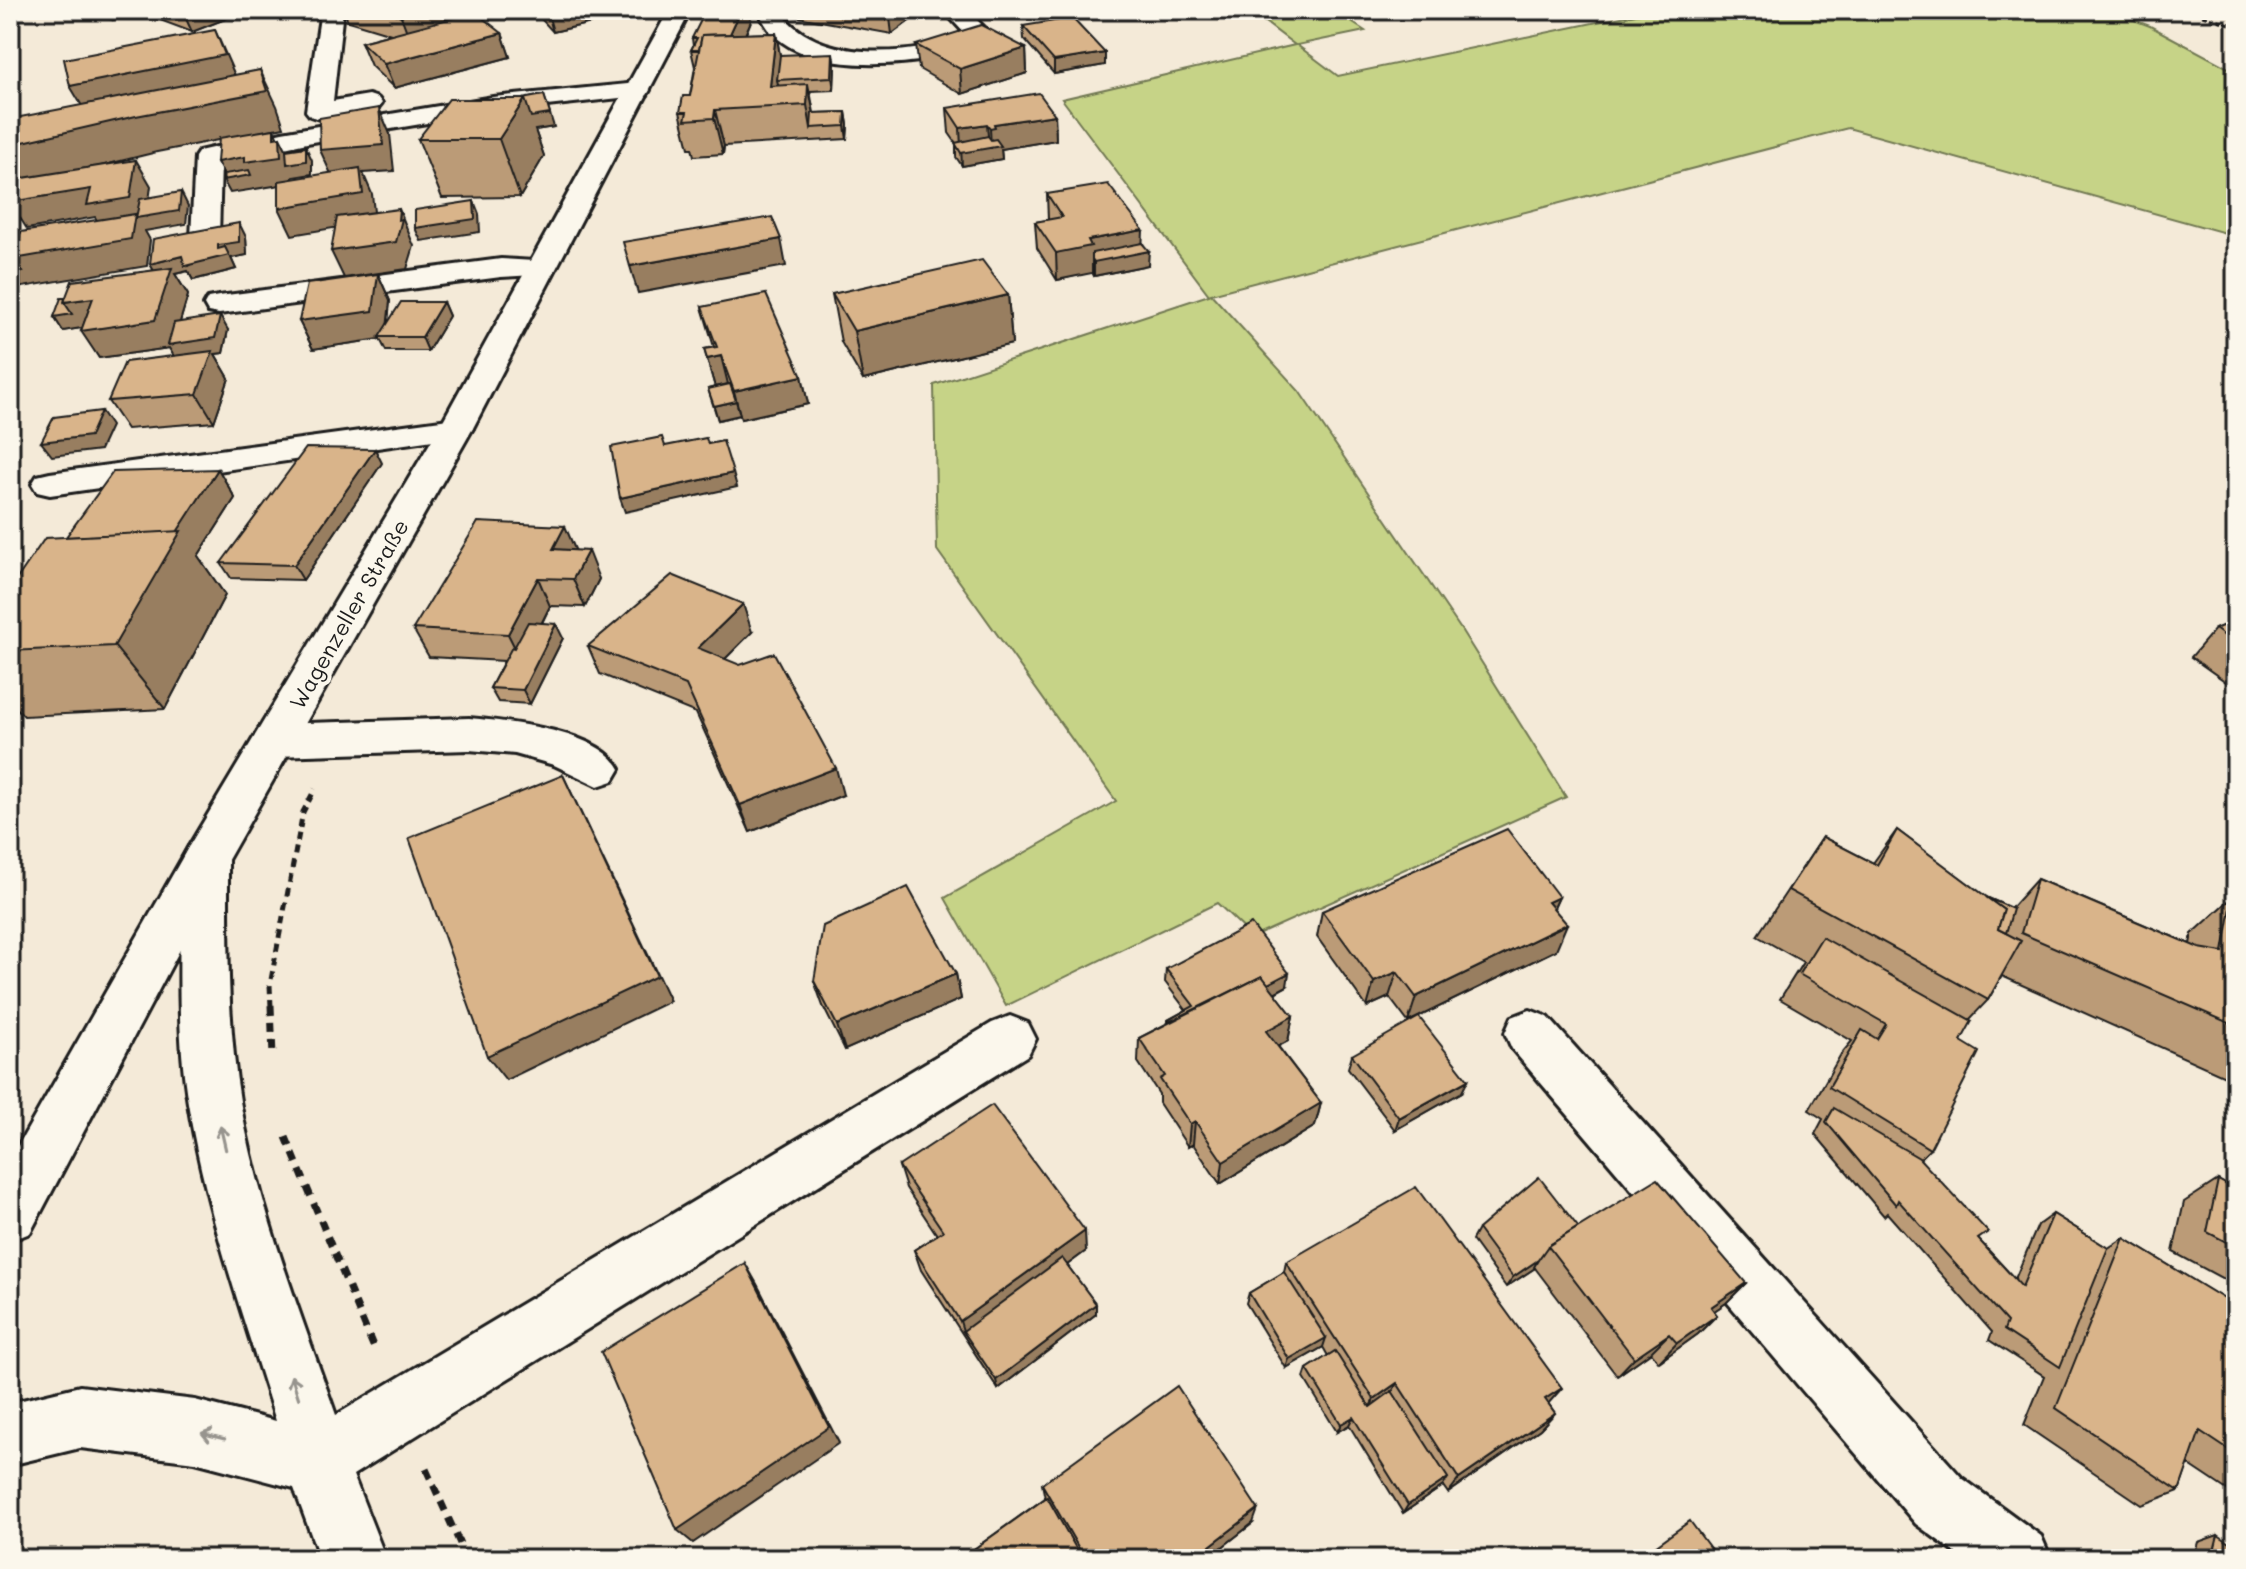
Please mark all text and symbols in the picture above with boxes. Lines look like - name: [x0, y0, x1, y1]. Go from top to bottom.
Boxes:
- street label: Wagenzeller Straße: [282, 514, 415, 714]
- one-way arrow: [215, 1125, 230, 1151]
- one-way arrow: [287, 1375, 302, 1400]
- one-way arrow: [201, 1427, 227, 1442]

